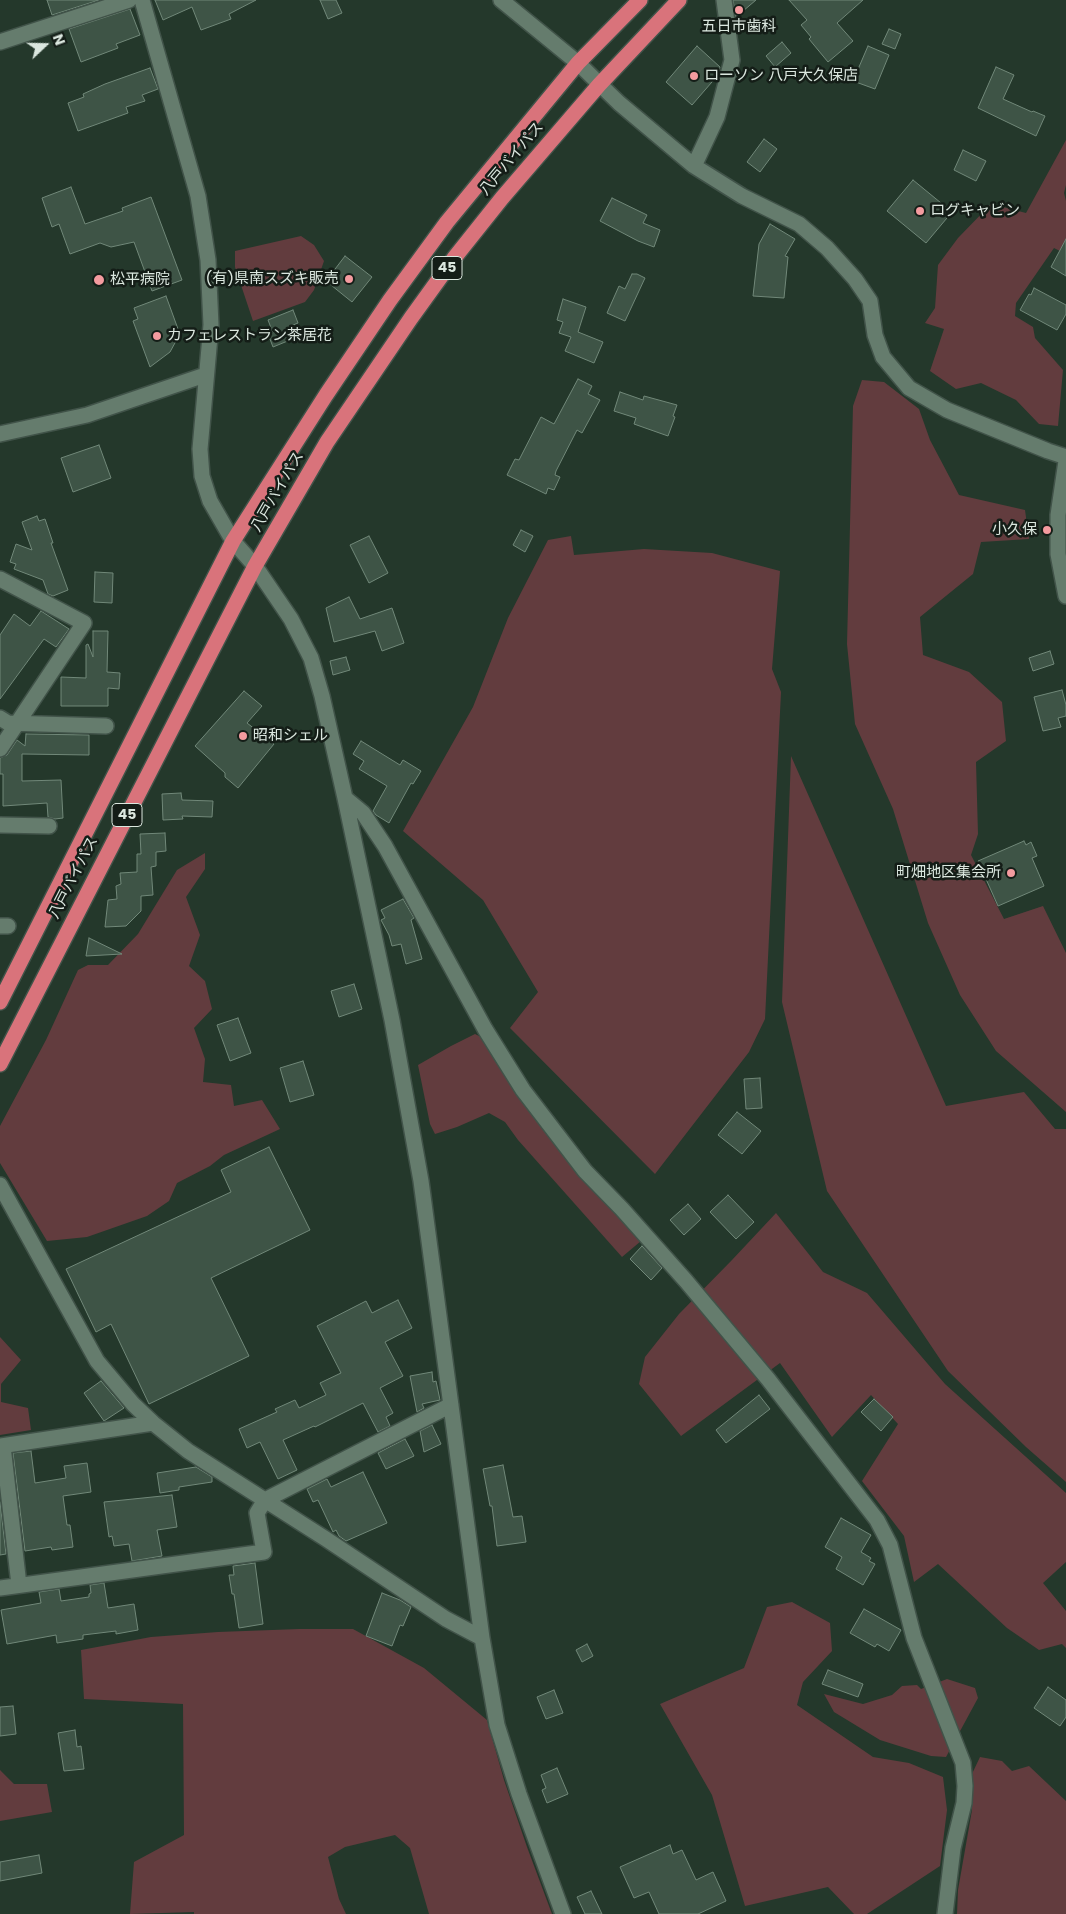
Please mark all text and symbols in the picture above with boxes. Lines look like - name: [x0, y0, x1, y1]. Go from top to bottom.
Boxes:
- marker: 五日市歯科: [733, 4, 745, 16]
- place label: 五日市歯科: [702, 18, 776, 36]
- north arrow: [20, 20, 70, 70]
- text: N: [48, 31, 70, 48]
- place label: ローソン 八戸大久保店: [704, 67, 858, 85]
- marker: ローソン 八戸大久保店: [688, 70, 700, 82]
- street label: 八戸バイパス: [476, 119, 548, 199]
- place label: ログキャビン: [930, 202, 1020, 220]
- marker: ログキャビン: [914, 205, 926, 217]
- road number: 45: [432, 256, 462, 280]
- place label: (有)県南スズキ販売: [205, 270, 339, 288]
- place label: 松平病院: [110, 271, 170, 289]
- marker: 松平病院: [92, 273, 106, 287]
- marker: (有)県南スズキ販売: [343, 273, 355, 285]
- place label: カフェレストラン茶居花: [167, 327, 332, 345]
- marker: カフェレストラン茶居花: [151, 330, 163, 342]
- street label: 八戸バイパス: [248, 449, 308, 535]
- place label: 小久保: [992, 521, 1037, 539]
- marker: 小久保: [1041, 524, 1053, 536]
- place label: 昭和シェル: [253, 727, 328, 745]
- marker: 昭和シェル: [237, 730, 249, 742]
- road number: 45: [112, 804, 142, 826]
- street label: 八戸バイパス: [46, 834, 102, 922]
- place label: 町畑地区集会所: [896, 864, 1001, 882]
- marker: 町畑地区集会所: [1005, 867, 1017, 879]

